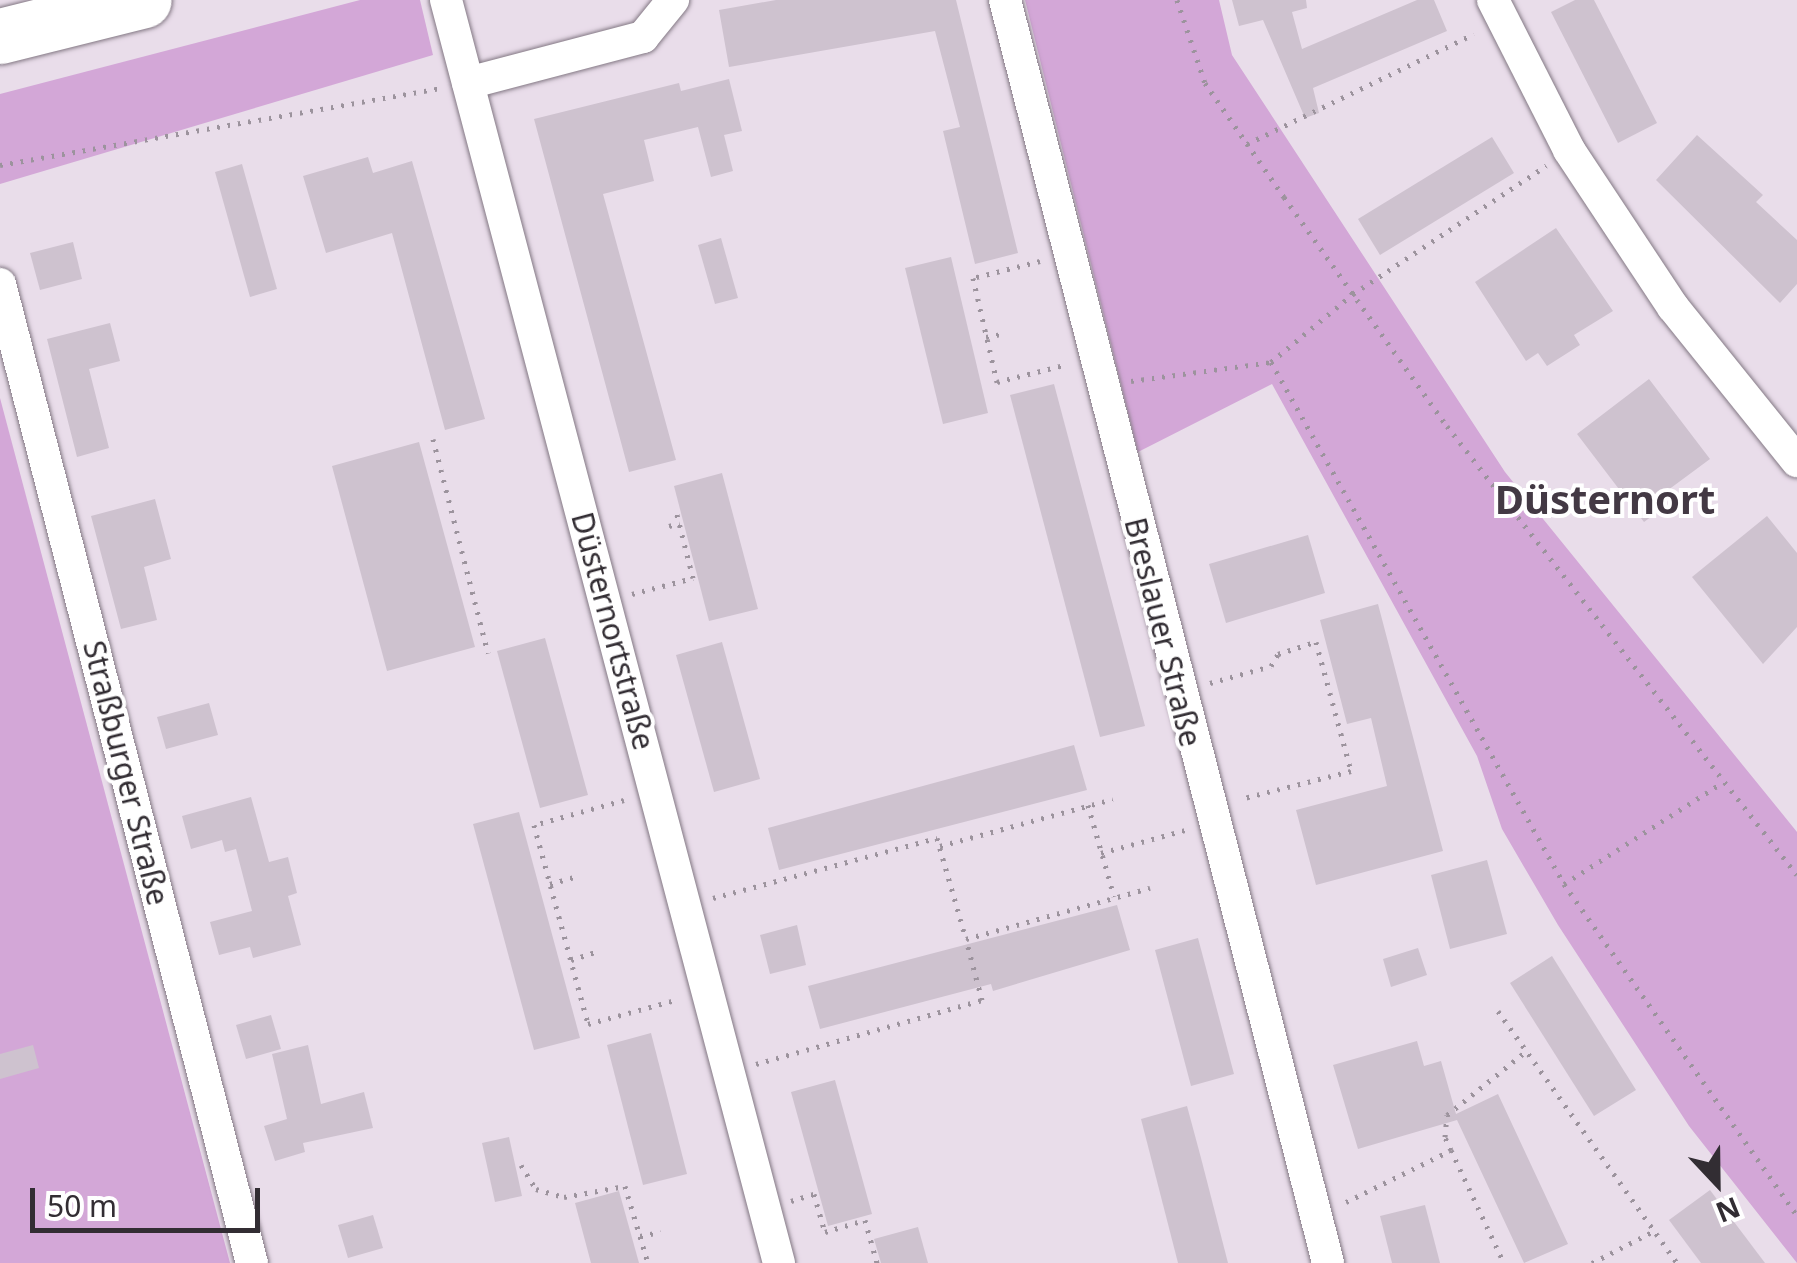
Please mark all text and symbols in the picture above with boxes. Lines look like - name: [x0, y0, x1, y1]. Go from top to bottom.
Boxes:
- district label: Düsternort: [1495, 475, 1715, 523]
- street label: Düsternortstraße: [564, 508, 662, 754]
- street label: Breslauer Straße: [1117, 514, 1209, 750]
- street label: Straßburger Straße: [76, 637, 176, 909]
- north arrow: [1667, 1133, 1767, 1233]
- scale bar: [35, 1168, 265, 1230]
- text: 50 m: [47, 1185, 117, 1226]
- text: N: [1711, 1189, 1746, 1233]

